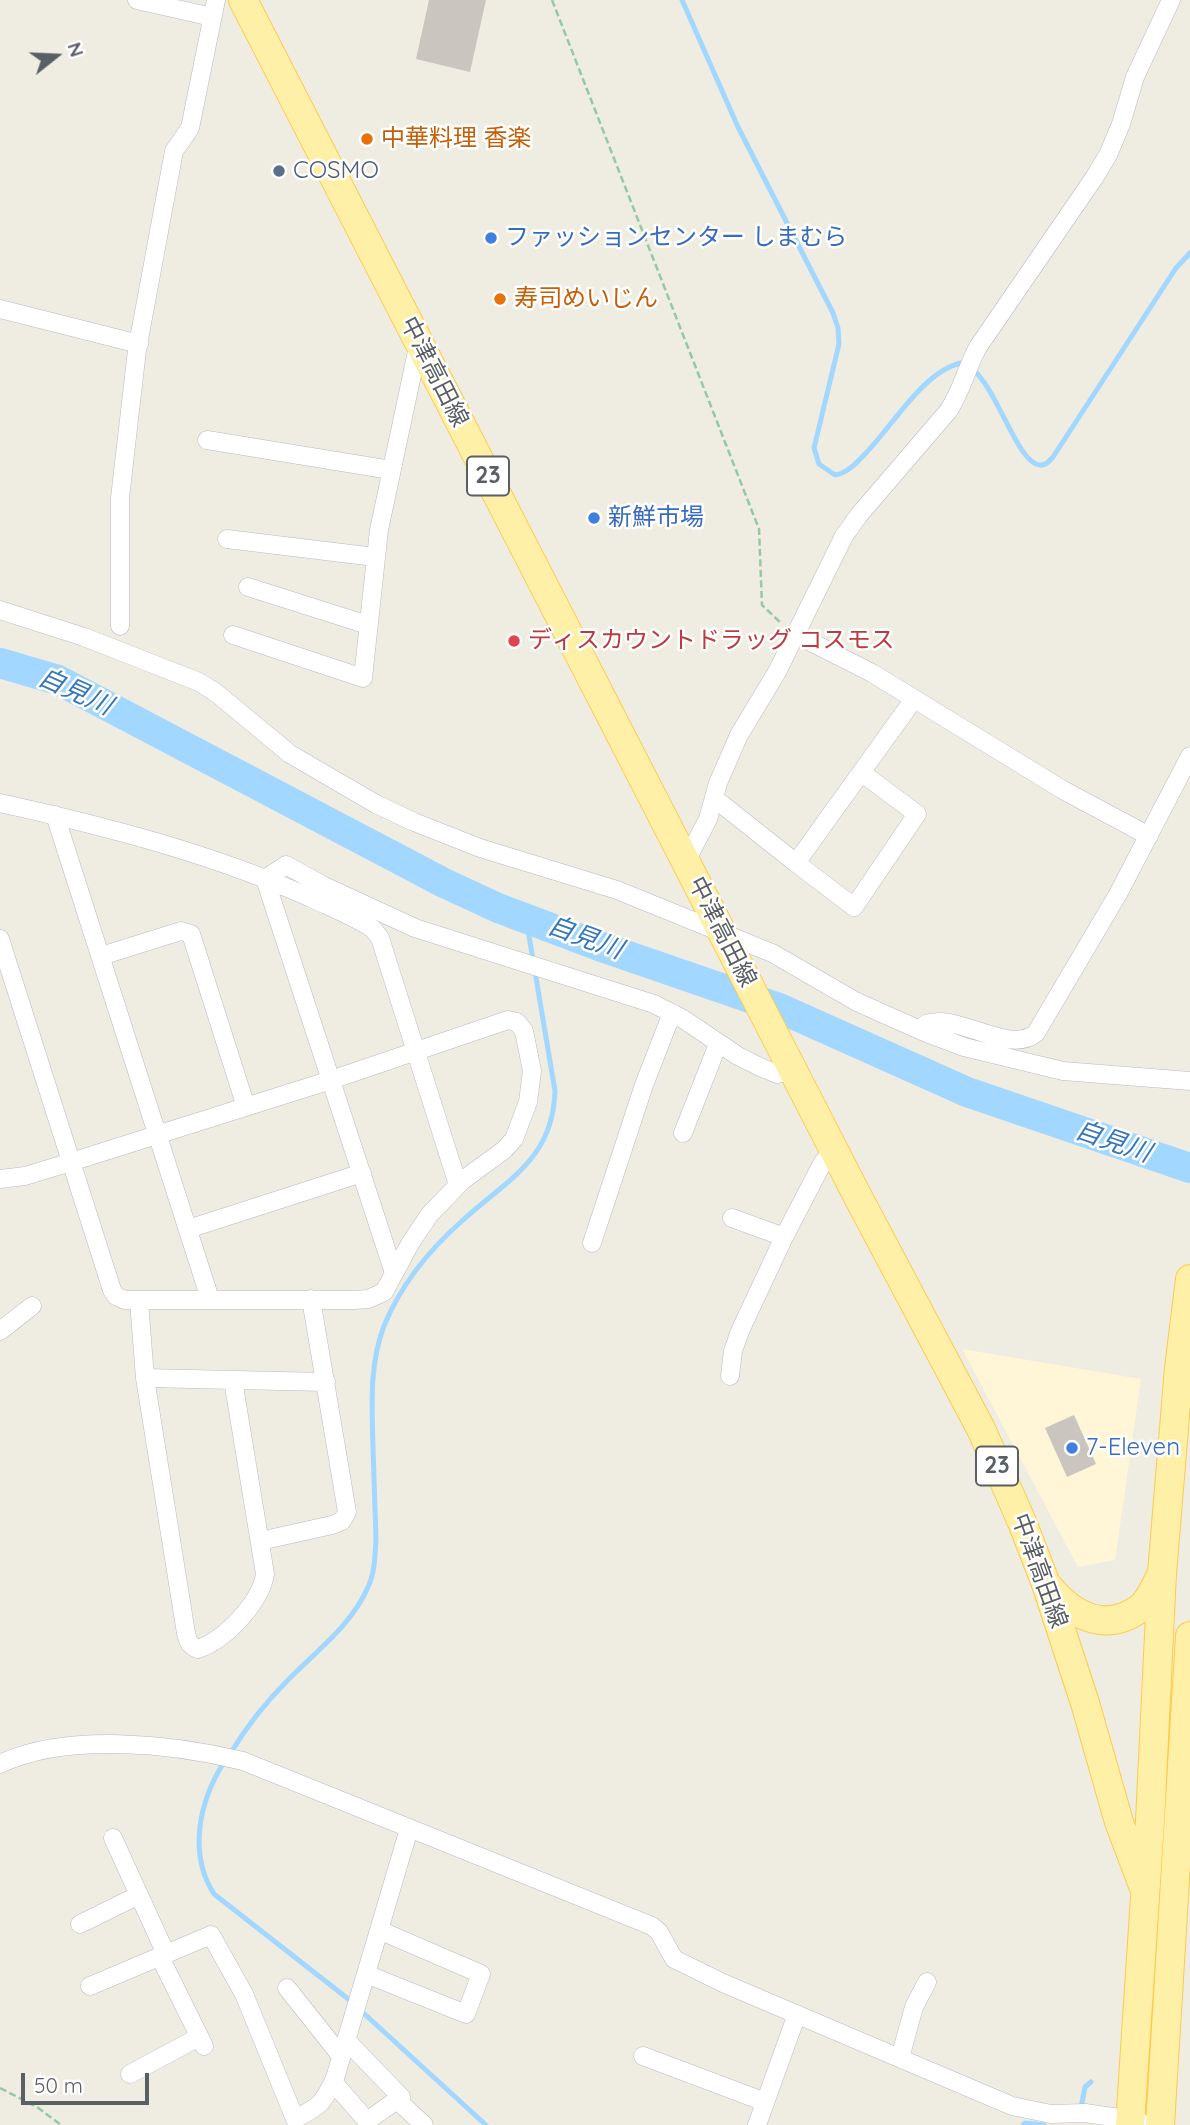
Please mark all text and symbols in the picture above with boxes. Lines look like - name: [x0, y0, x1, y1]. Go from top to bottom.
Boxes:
- north arrow: [21, 21, 91, 91]
- text: N: [62, 39, 90, 60]
- place label: 中華料理 香楽: [381, 125, 532, 153]
- marker: 中華料理 香楽: [359, 131, 375, 147]
- place label: COSMO: [293, 157, 379, 185]
- marker: COSMO: [271, 163, 287, 179]
- place label: ファッションセンター しまむら: [505, 224, 848, 252]
- marker: ファッションセンター しまむら: [483, 230, 499, 246]
- place label: 寿司めいじん: [514, 285, 658, 313]
- marker: 寿司めいじん: [492, 291, 508, 307]
- street label: 中津高田線: [394, 312, 474, 432]
- road number: 23: [467, 456, 509, 496]
- place label: 新鮮市場: [608, 504, 704, 532]
- marker: 新鮮市場: [586, 510, 602, 526]
- place label: ディスカウントドラッグ コスモス: [528, 627, 895, 655]
- marker: ディスカウントドラッグ コスモス: [506, 633, 522, 649]
- water label: 自見川: [33, 662, 117, 722]
- street label: 中津高田線: [682, 872, 762, 992]
- water label: 自見川: [543, 910, 627, 966]
- water label: 自見川: [1071, 1115, 1155, 1169]
- place label: 7-Eleven: [1086, 1434, 1180, 1462]
- marker: 7-Eleven: [1064, 1440, 1080, 1456]
- road number: 23: [976, 1446, 1018, 1485]
- street label: 中津高田線: [1005, 1510, 1073, 1632]
- scale bar: [24, 2058, 152, 2102]
- text: 50 m: [34, 2072, 83, 2098]

